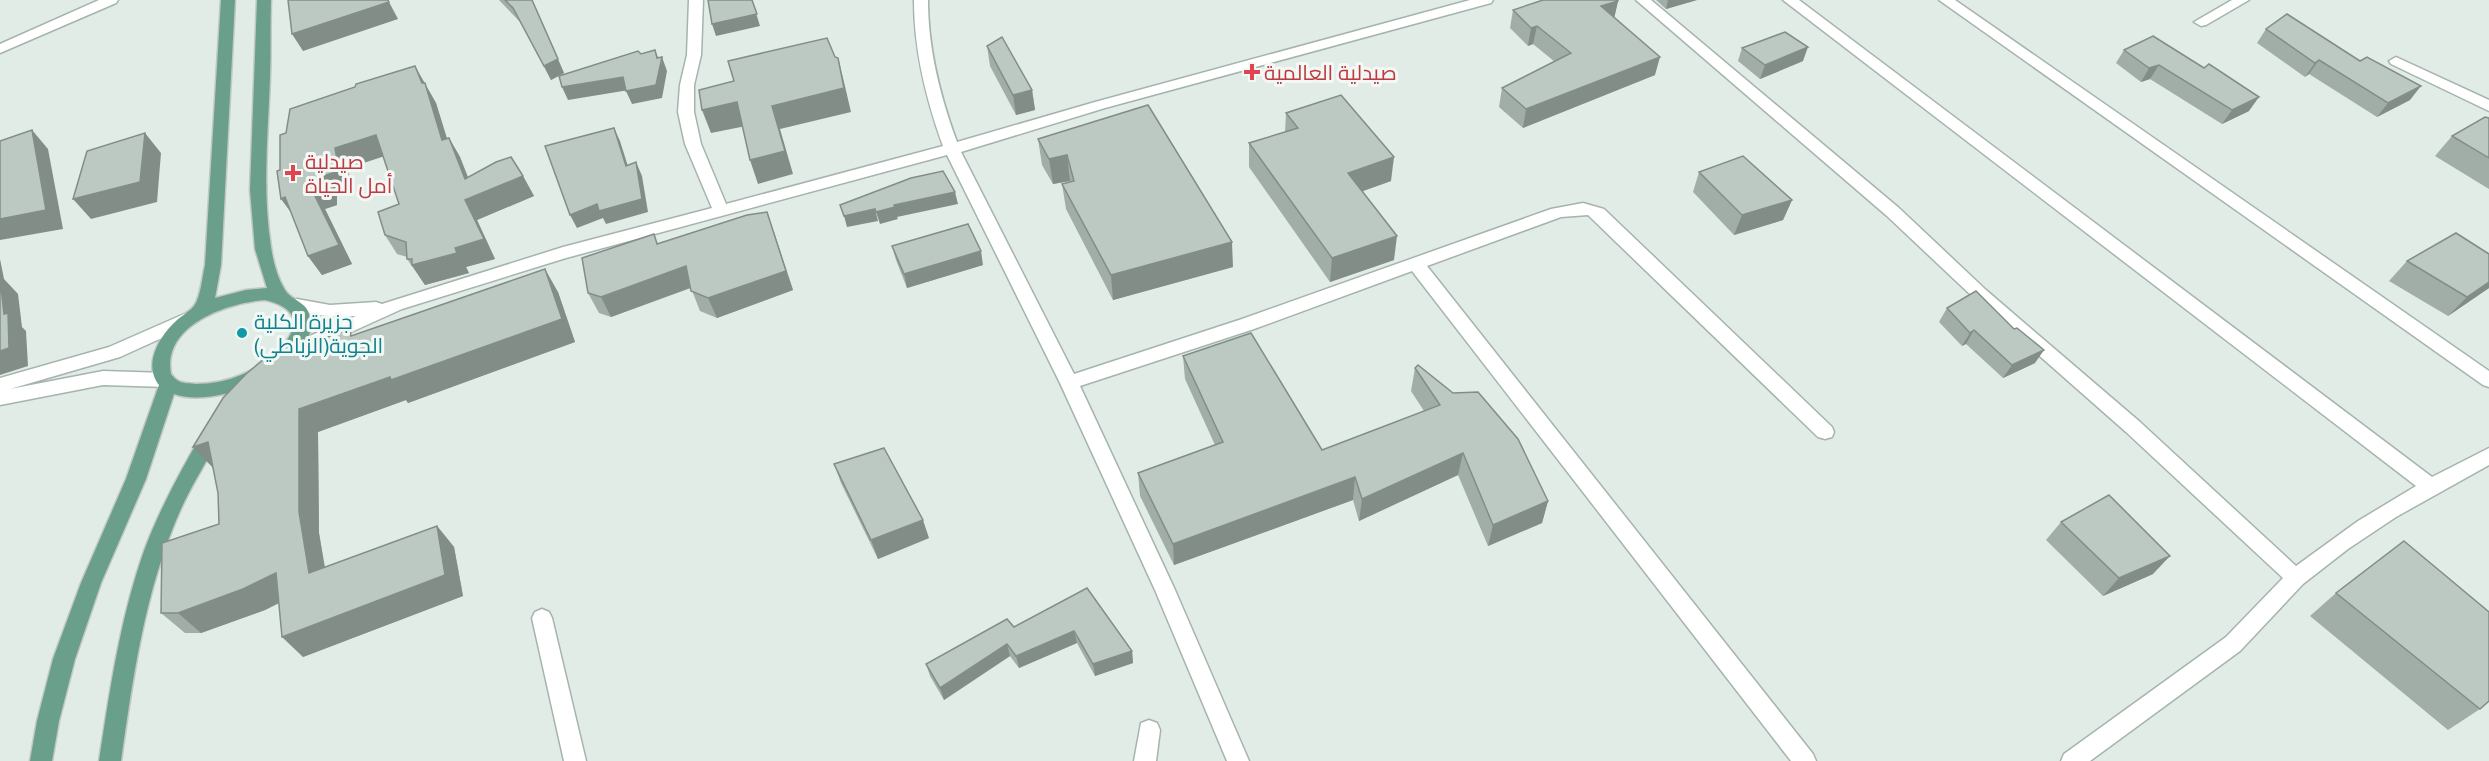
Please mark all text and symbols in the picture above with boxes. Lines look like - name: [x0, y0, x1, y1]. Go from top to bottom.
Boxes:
- place label: صيدلية العالمية: [1264, 58, 1397, 87]
- marker: صيدلية العالمية: [1245, 65, 1259, 79]
- place label: صيدلية أمل الحياة: [305, 147, 392, 200]
- marker: صيدلية أمل الحياة: [286, 166, 300, 180]
- place label: جزيرة الكلية الجوية(الزباطي): [254, 307, 383, 362]
- marker: جزيرة الكلية الجوية(الزباطي): [235, 326, 249, 340]

